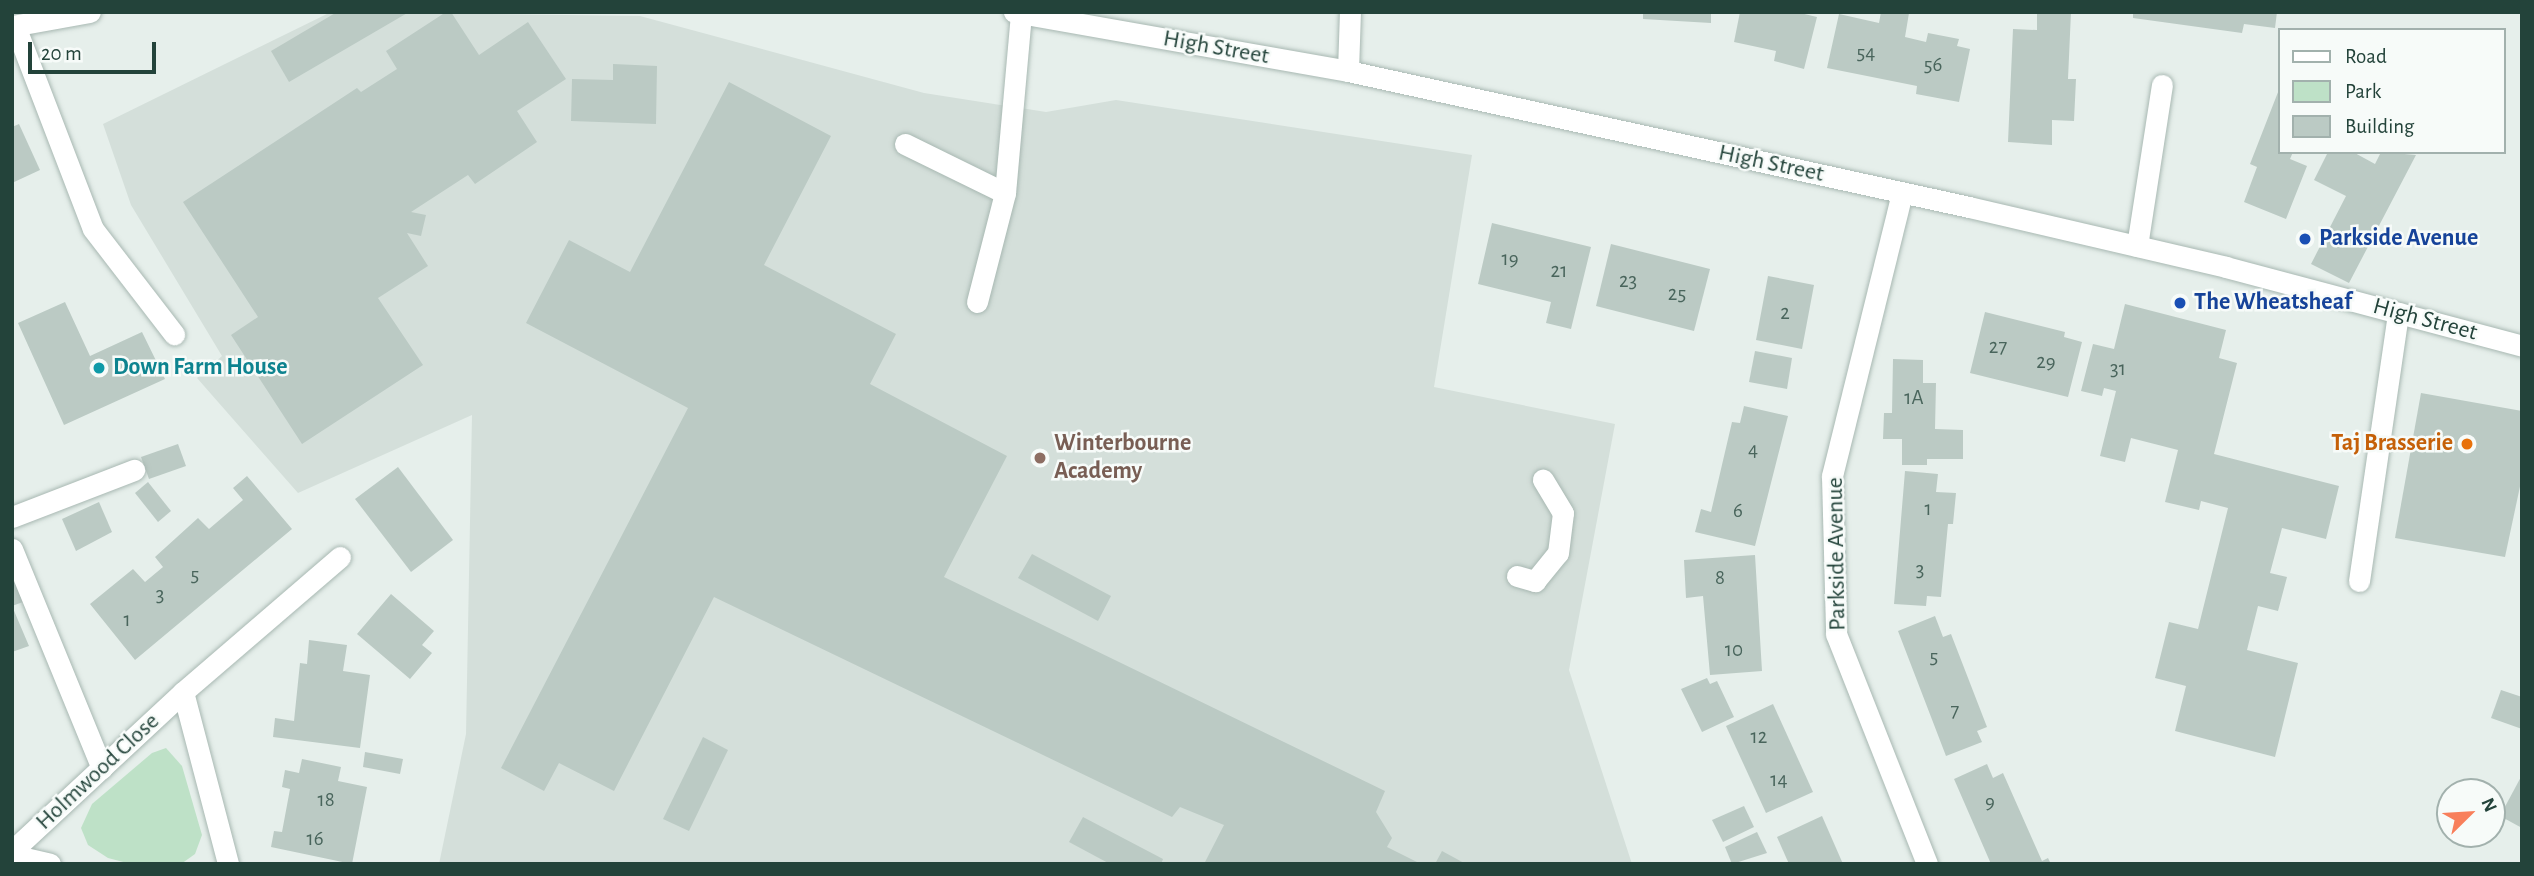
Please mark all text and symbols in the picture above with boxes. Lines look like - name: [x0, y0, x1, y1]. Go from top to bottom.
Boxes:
- street label: High Street: [1161, 25, 1271, 71]
- scale bar: [32, 28, 159, 72]
- legend: [2278, 28, 2506, 154]
- house number: 54: [1857, 40, 1875, 66]
- text: 20 m: [41, 43, 82, 64]
- text: Road: [2345, 46, 2387, 67]
- house number: 56: [1924, 52, 1942, 78]
- text: Park: [2345, 81, 2381, 102]
- text: Building: [2345, 116, 2414, 137]
- street label: High Street: [1716, 139, 1826, 189]
- place label: Parkside Avenue: [2319, 225, 2478, 253]
- marker: Parkside Avenue: [2297, 231, 2313, 247]
- house number: 19: [1501, 246, 1519, 272]
- house number: 21: [1551, 258, 1567, 284]
- house number: 23: [1619, 268, 1637, 294]
- house number: 25: [1668, 281, 1686, 307]
- place label: The Wheatsheaf: [2194, 289, 2352, 317]
- street label: High Street: [2370, 292, 2480, 348]
- marker: The Wheatsheaf: [2172, 295, 2188, 311]
- house number: 2: [1780, 300, 1790, 326]
- house number: 27: [1989, 334, 2007, 360]
- house number: 29: [2036, 349, 2056, 375]
- place label: Down Farm House: [113, 354, 288, 382]
- house number: 31: [2110, 356, 2126, 382]
- marker: Down Farm House: [91, 360, 107, 376]
- house number: 1A: [1904, 385, 1924, 411]
- place label: Winterbourne Academy: [1054, 430, 1191, 486]
- place label: Taj Brasserie: [2331, 430, 2453, 458]
- marker: Taj Brasserie: [2459, 436, 2475, 452]
- house number: 4: [1748, 437, 1758, 463]
- marker: Winterbourne Academy: [1032, 450, 1048, 466]
- street label: Parkside Avenue: [1821, 477, 1853, 631]
- house number: 1: [1924, 496, 1932, 522]
- house number: 6: [1733, 498, 1743, 524]
- house number: 3: [1916, 557, 1924, 583]
- house number: 5: [191, 562, 199, 588]
- house number: 8: [1715, 565, 1725, 591]
- house number: 3: [156, 582, 164, 608]
- house number: 1: [123, 607, 131, 633]
- house number: 10: [1725, 637, 1743, 663]
- house number: 5: [1930, 644, 1938, 670]
- house number: 7: [1951, 698, 1959, 724]
- street label: Holmwood Close: [30, 707, 166, 837]
- house number: 12: [1751, 724, 1767, 750]
- house number: 14: [1770, 767, 1788, 793]
- north arrow: [2436, 778, 2506, 848]
- house number: 18: [317, 787, 335, 813]
- house number: 9: [1985, 789, 1995, 815]
- text: N: [2477, 795, 2500, 815]
- house number: 16: [306, 826, 324, 852]

